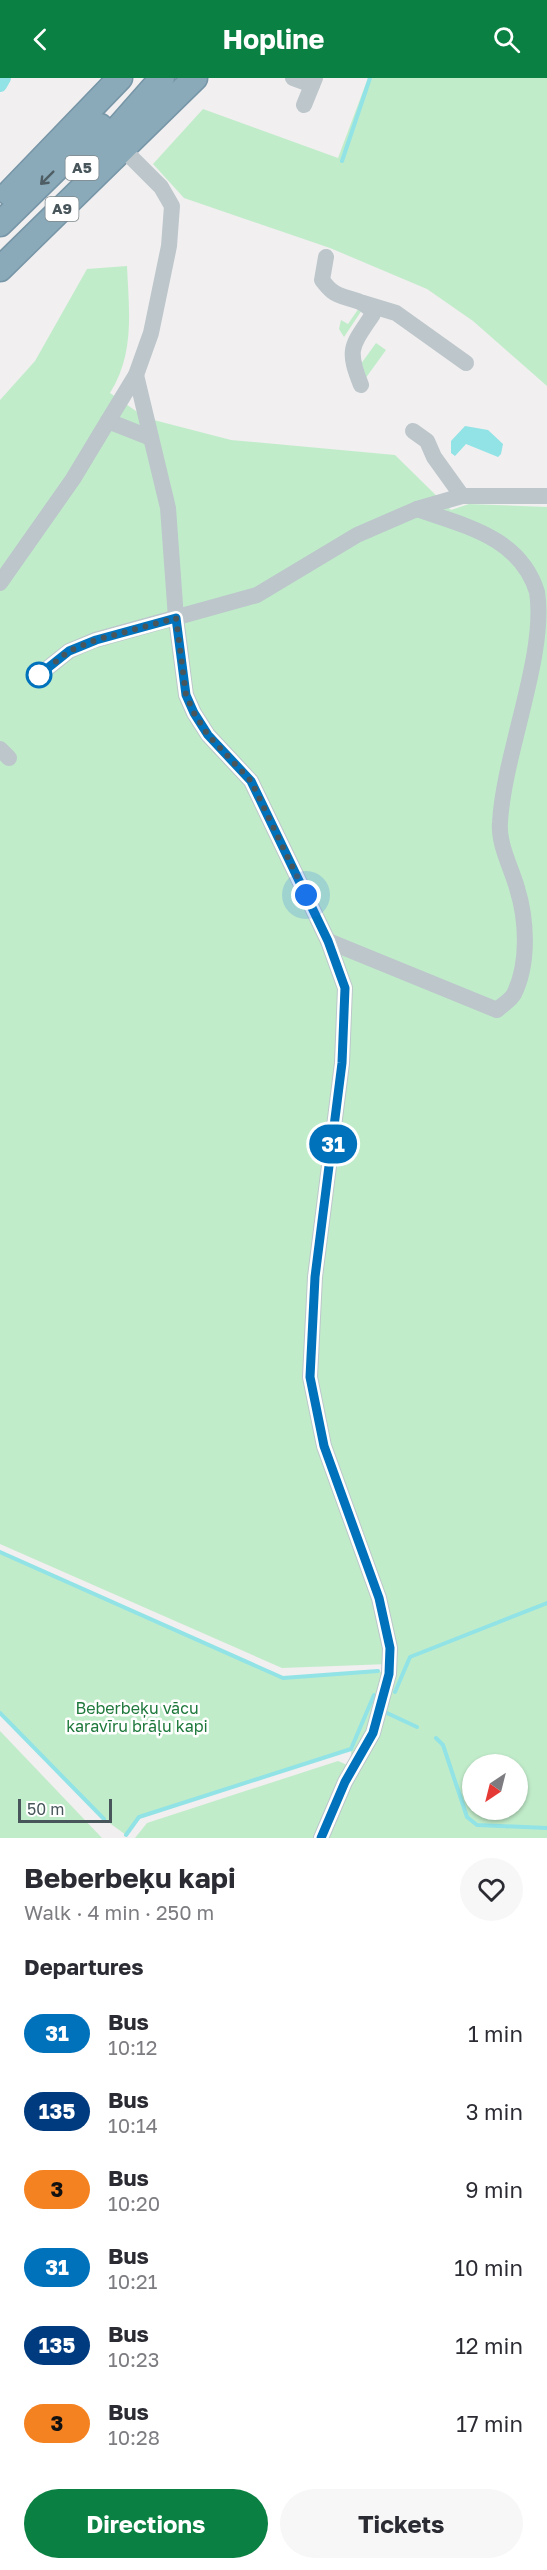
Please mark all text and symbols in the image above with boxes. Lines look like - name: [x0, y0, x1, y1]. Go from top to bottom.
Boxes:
- icon: back: [24, 23, 57, 56]
- text: Hopline: [222, 23, 325, 55]
- icon: search: [490, 23, 523, 56]
- road number: A5: [66, 156, 98, 180]
- one-way arrow: [40, 170, 54, 185]
- road number: A9: [46, 197, 78, 221]
- unlabelled marker: [26, 662, 52, 688]
- your location: [291, 880, 321, 910]
- line badge: 31: [306, 1124, 360, 1164]
- text: 31: [321, 1131, 345, 1157]
- park label: Beberbeķu vācu karavīru brāļu kapi: [66, 1698, 208, 1736]
- north arrow: [462, 1754, 528, 1820]
- map controls: [462, 1754, 528, 1820]
- scale bar: [18, 1796, 112, 1824]
- text: 50 m: [27, 1799, 64, 1819]
- button: heart: [460, 1858, 523, 1921]
- text: Beberbeķu kapi: [24, 1861, 236, 1894]
- text: Walk · 4 min · 250 m: [24, 1900, 214, 1924]
- text: Departures: [24, 1953, 143, 1980]
- text: Bus: [108, 2008, 149, 2035]
- text: 31: [45, 2020, 69, 2046]
- text: 1 min: [468, 2020, 523, 2047]
- text: 10:12: [108, 2035, 157, 2059]
- text: Bus: [108, 2086, 149, 2113]
- text: 135: [39, 2098, 75, 2124]
- text: 3 min: [466, 2098, 523, 2125]
- text: 10:14: [108, 2113, 158, 2137]
- text: Bus: [108, 2164, 149, 2191]
- text: 3: [51, 2176, 63, 2202]
- text: 9 min: [465, 2176, 523, 2203]
- text: 10:20: [108, 2191, 160, 2215]
- text: Bus: [108, 2242, 149, 2269]
- text: 31: [45, 2254, 69, 2280]
- text: 10 min: [454, 2254, 523, 2281]
- text: 10:21: [108, 2269, 157, 2293]
- text: Bus: [108, 2320, 149, 2347]
- text: 135: [39, 2332, 75, 2358]
- text: 12 min: [455, 2332, 523, 2359]
- text: 10:23: [108, 2347, 159, 2371]
- text: Bus: [108, 2398, 149, 2425]
- text: 3: [51, 2410, 63, 2436]
- text: 17 min: [456, 2410, 523, 2437]
- text: 10:28: [108, 2425, 160, 2449]
- button: Directions: [24, 2489, 268, 2558]
- button: Tickets: [280, 2489, 523, 2558]

